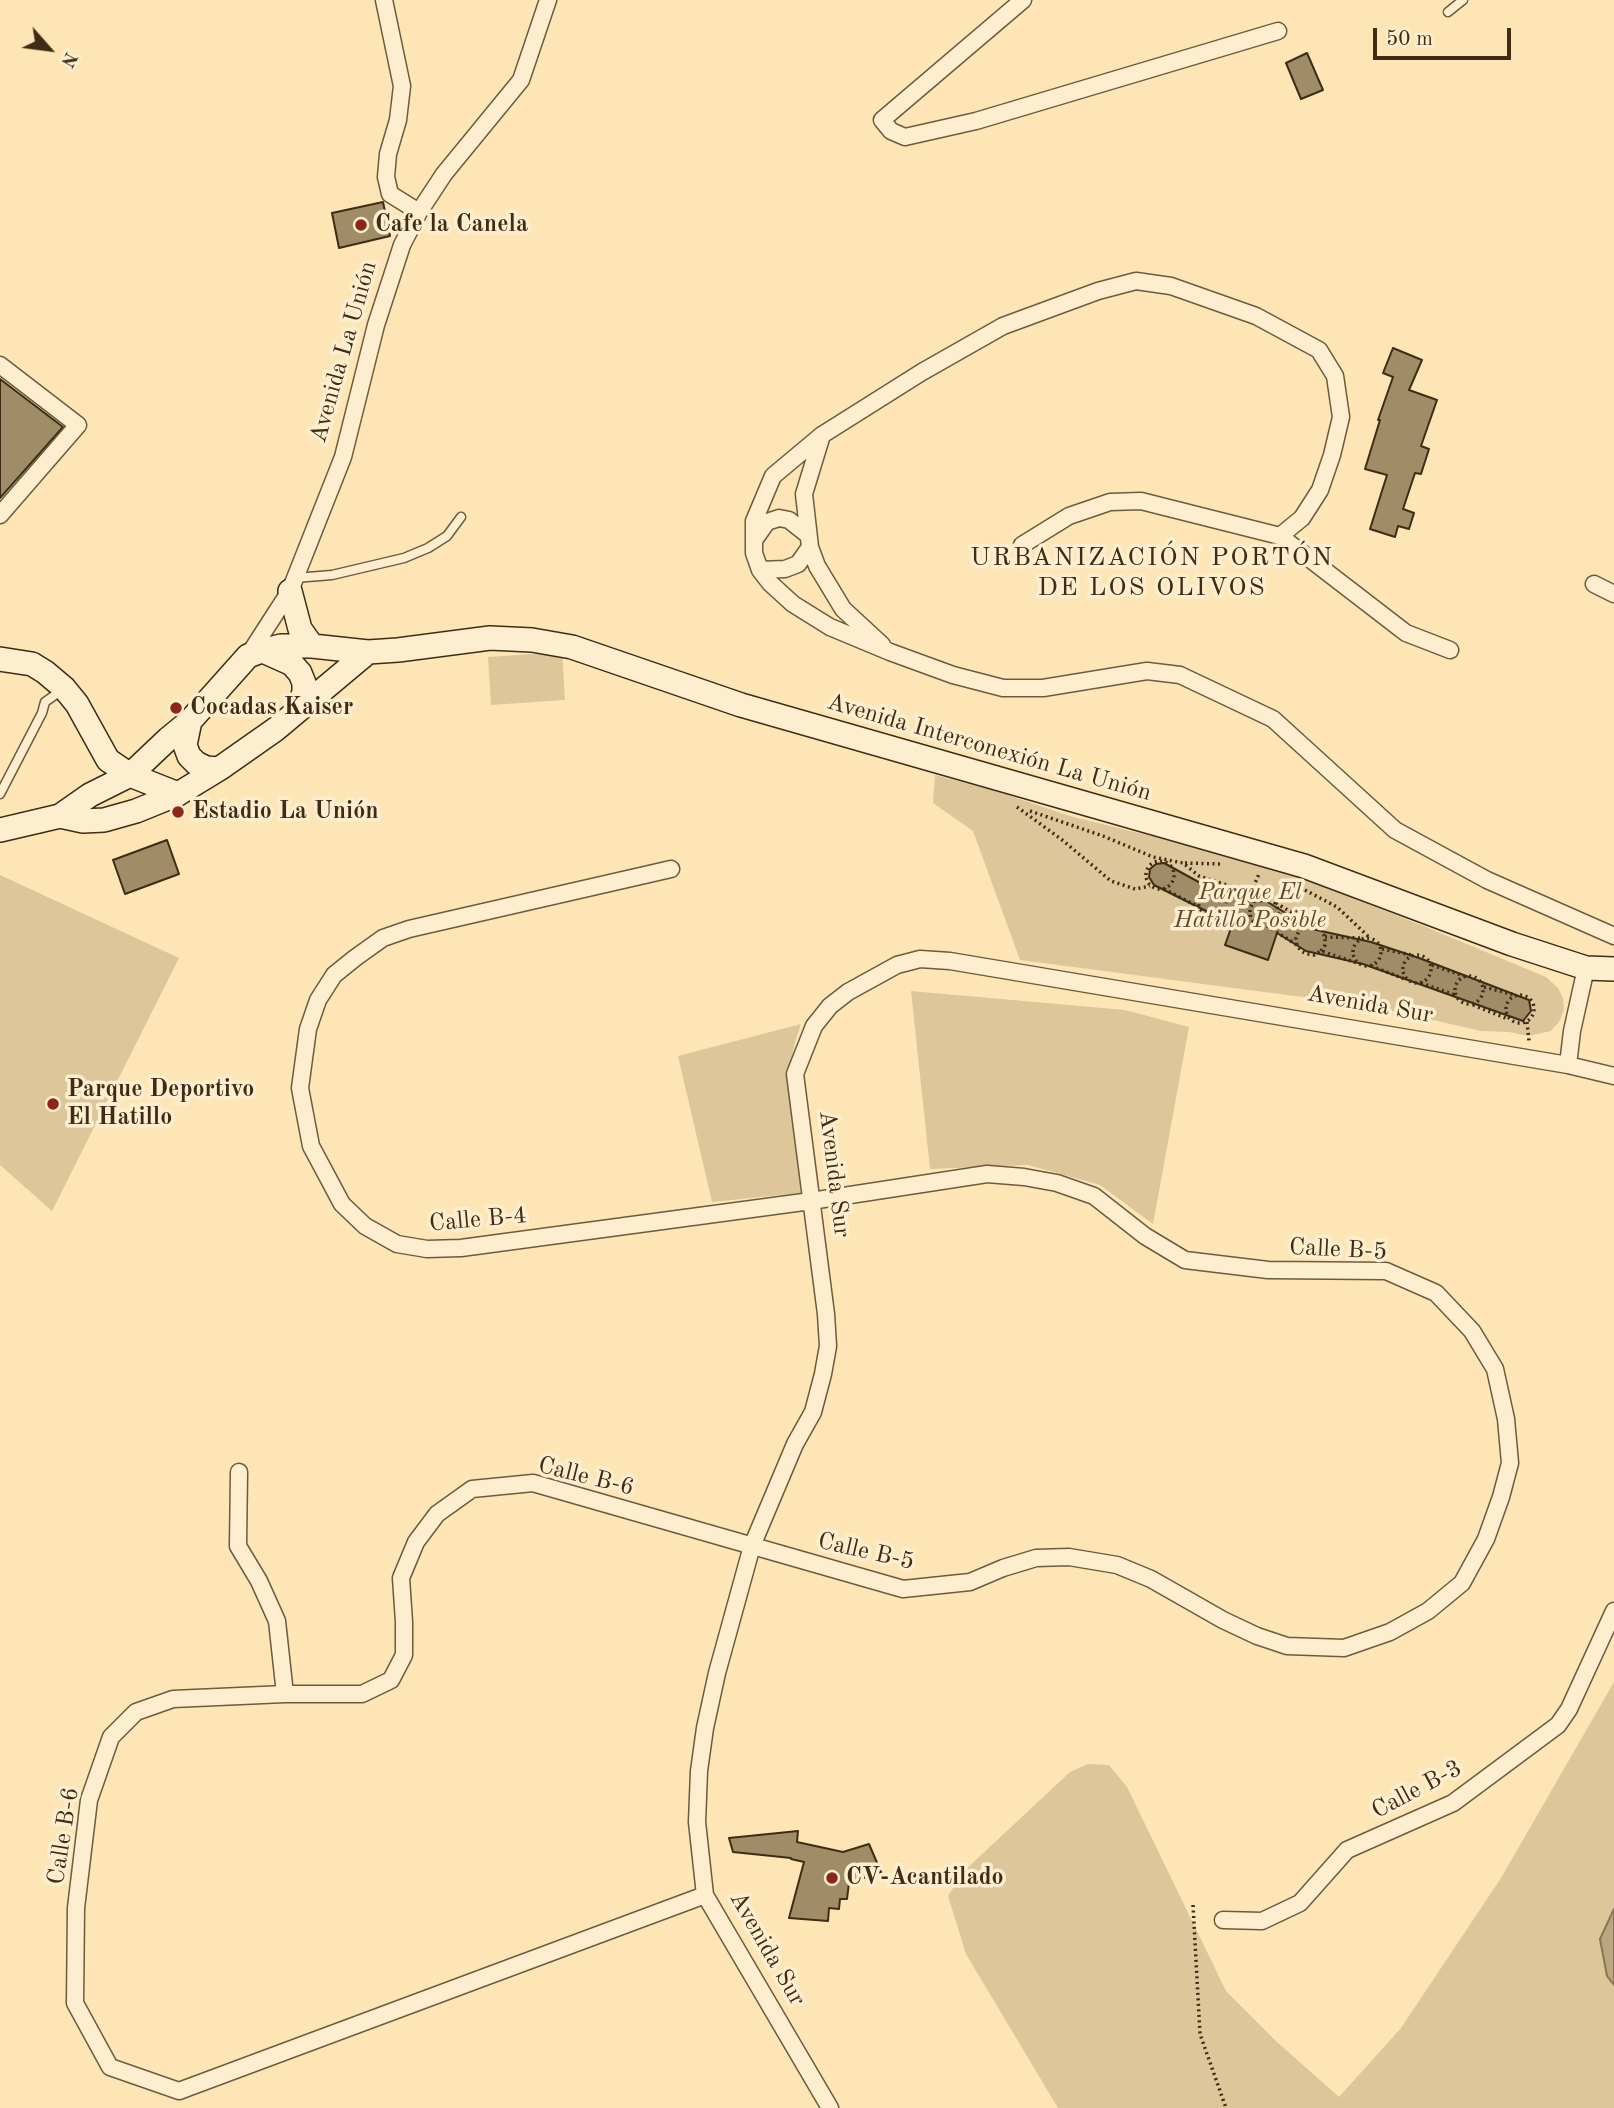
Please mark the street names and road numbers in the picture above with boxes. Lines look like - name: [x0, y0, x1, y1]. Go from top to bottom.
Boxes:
- street label: Avenida La Unión: [304, 258, 384, 446]
- street label: Avenida Interconexión La Unión: [823, 688, 1155, 808]
- street label: Avenida Sur: [1305, 980, 1435, 1030]
- street label: Avenida Sur: [812, 1109, 856, 1239]
- street label: Calle B-4: [428, 1201, 528, 1239]
- street label: Calle B-5: [1288, 1233, 1388, 1267]
- street label: Calle B-6: [535, 1451, 637, 1503]
- street label: Calle B-5: [815, 1527, 917, 1577]
- street label: Calle B-3: [1367, 1754, 1467, 1826]
- street label: Calle B-6: [42, 1785, 86, 1887]
- street label: Avenida Sur: [723, 1887, 811, 2011]

